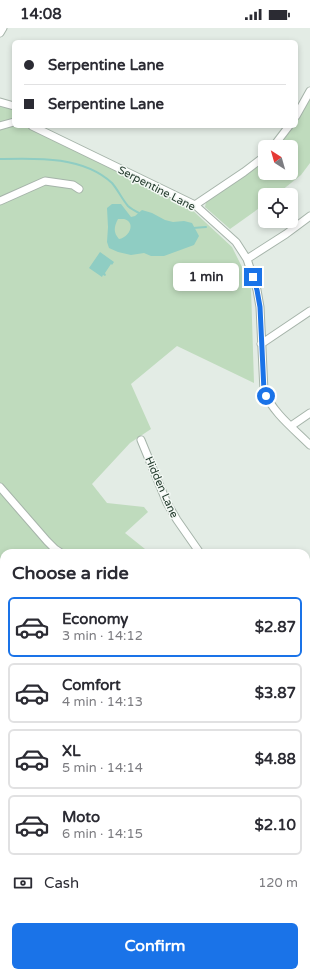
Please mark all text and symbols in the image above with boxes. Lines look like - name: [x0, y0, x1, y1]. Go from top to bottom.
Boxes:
- text: 14:08: [20, 5, 62, 23]
- text: Serpentine Lane: [48, 56, 164, 74]
- text: Serpentine Lane: [48, 95, 164, 113]
- north arrow: [258, 140, 298, 180]
- map controls: [258, 140, 298, 228]
- street label: Serpentine Lane: [116, 163, 198, 214]
- button: locate: [258, 188, 298, 228]
- callout: 1 min: [173, 263, 239, 291]
- route end: [244, 268, 262, 286]
- text: 1 min: [189, 269, 223, 285]
- route start: [257, 387, 275, 405]
- street label: Hidden Lane: [142, 454, 181, 520]
- text: Choose a ride: [12, 562, 129, 584]
- icon: car: [14, 609, 50, 645]
- text: Economy: [62, 610, 128, 628]
- text: $2.87: [255, 618, 296, 636]
- text: 3 min · 14:12: [62, 628, 143, 644]
- icon: car: [14, 675, 50, 711]
- text: Comfort: [62, 676, 121, 694]
- text: $3.87: [255, 684, 296, 702]
- text: 4 min · 14:13: [62, 694, 143, 710]
- icon: car: [14, 741, 50, 777]
- text: XL: [62, 742, 81, 760]
- text: $4.88: [255, 750, 296, 768]
- text: 5 min · 14:14: [62, 760, 143, 776]
- icon: car: [14, 807, 50, 843]
- text: Moto: [62, 808, 100, 826]
- text: $2.10: [255, 816, 296, 834]
- text: 6 min · 14:15: [62, 826, 143, 842]
- icon: cash: [12, 872, 34, 894]
- text: Cash: [44, 874, 79, 892]
- text: 120 m: [258, 875, 298, 891]
- button: Confirm: [12, 923, 298, 969]

